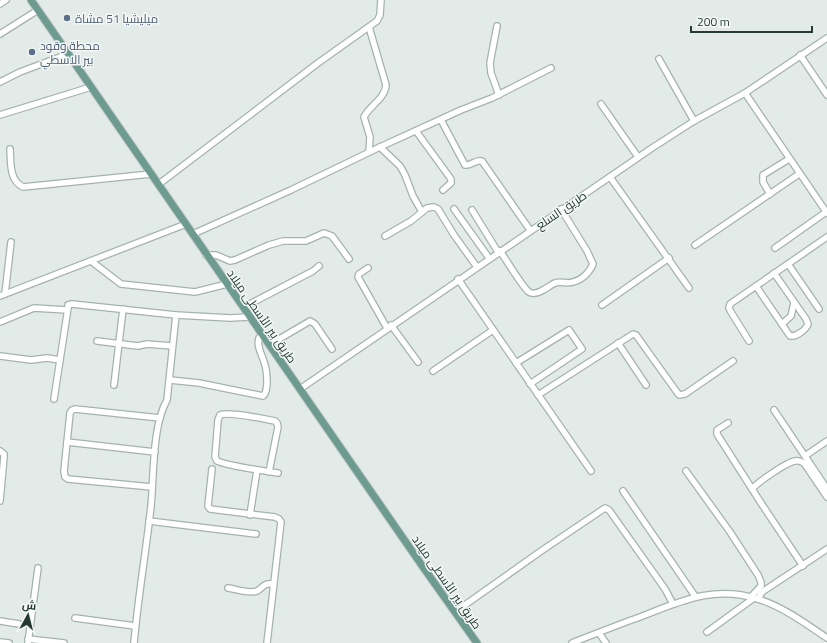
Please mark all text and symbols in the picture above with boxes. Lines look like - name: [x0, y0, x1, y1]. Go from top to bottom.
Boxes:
- scale bar: [691, 8, 812, 34]
- place label: ميليشيا 51 مشاة: [75, 9, 158, 28]
- text: 200 m: [697, 12, 730, 31]
- marker: ميليشيا 51 مشاة: [62, 13, 72, 23]
- place label: محطة وقود بير الاسطي: [40, 36, 100, 70]
- marker: محطة وقود بير الاسطي: [27, 47, 37, 57]
- street label: طريق السلع: [532, 186, 590, 234]
- street label: طريق بير الأسطى ميلاد: [222, 265, 302, 367]
- street label: طريق بير الأسطى ميلاد: [407, 531, 487, 633]
- north arrow: [8, 595, 48, 635]
- text: ش: [21, 596, 37, 614]

